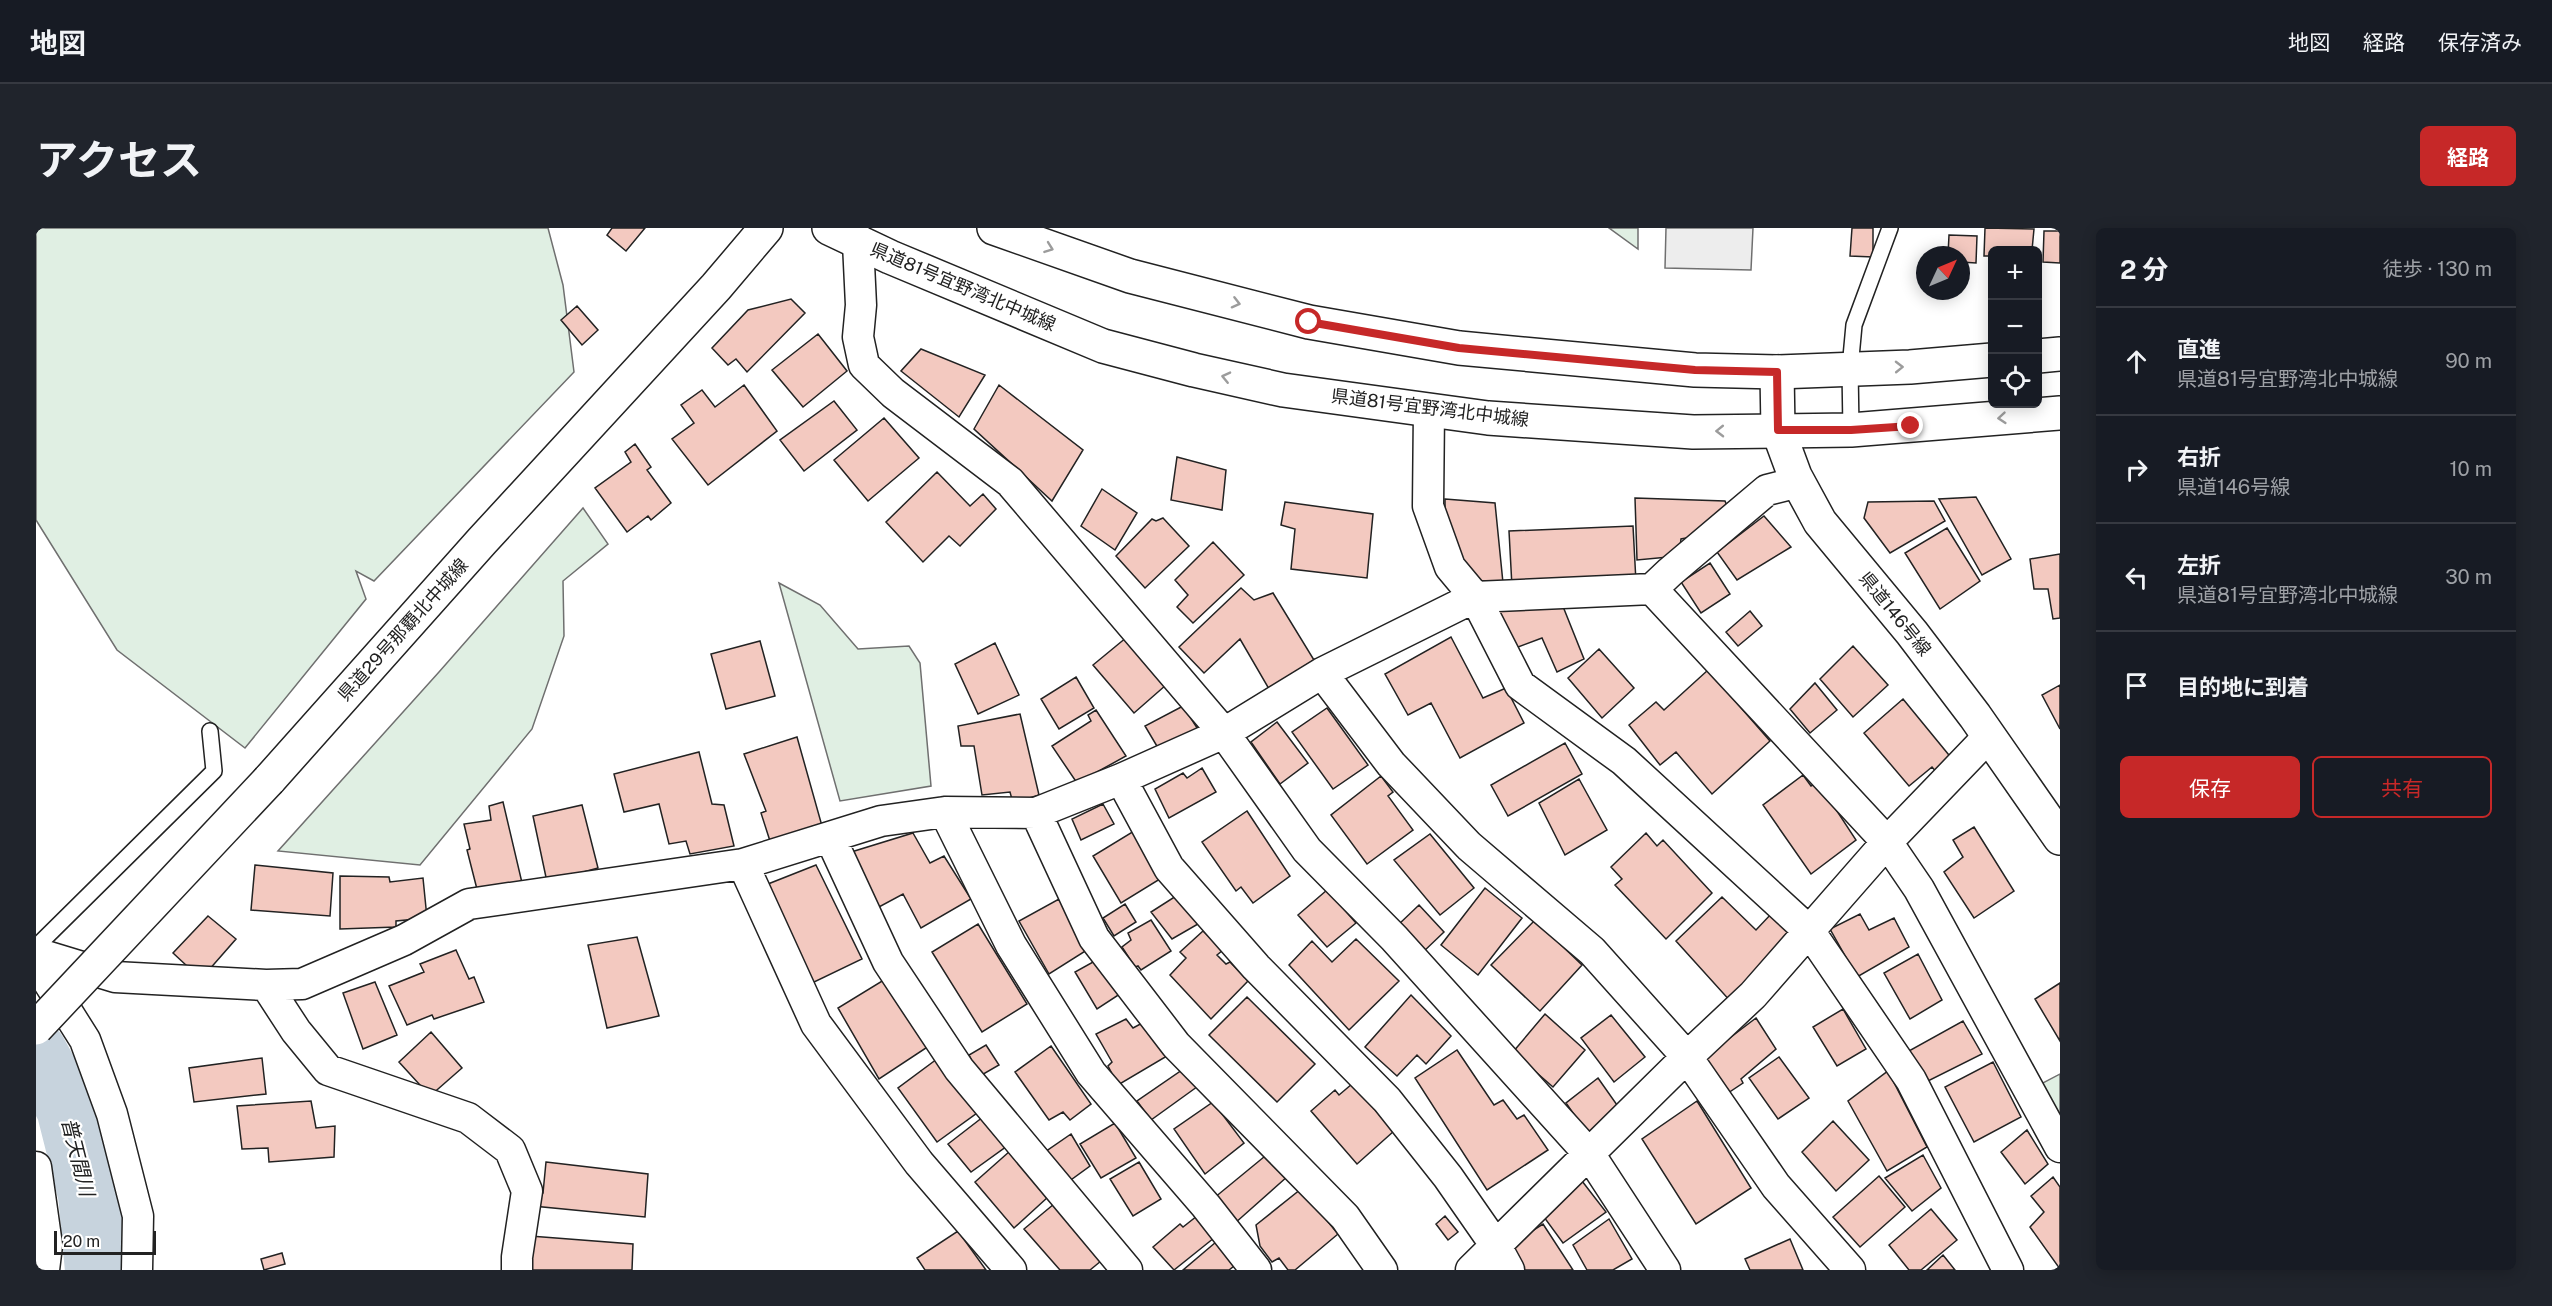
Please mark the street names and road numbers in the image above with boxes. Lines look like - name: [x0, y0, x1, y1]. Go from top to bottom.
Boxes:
- street label: 県道81号宜野湾北中城線: [868, 238, 1059, 335]
- street label: 県道81号宜野湾北中城線: [1330, 385, 1530, 430]
- street label: 県道29号那覇北中城線: [333, 554, 472, 705]
- street label: 県道146号線: [1855, 567, 1936, 660]

